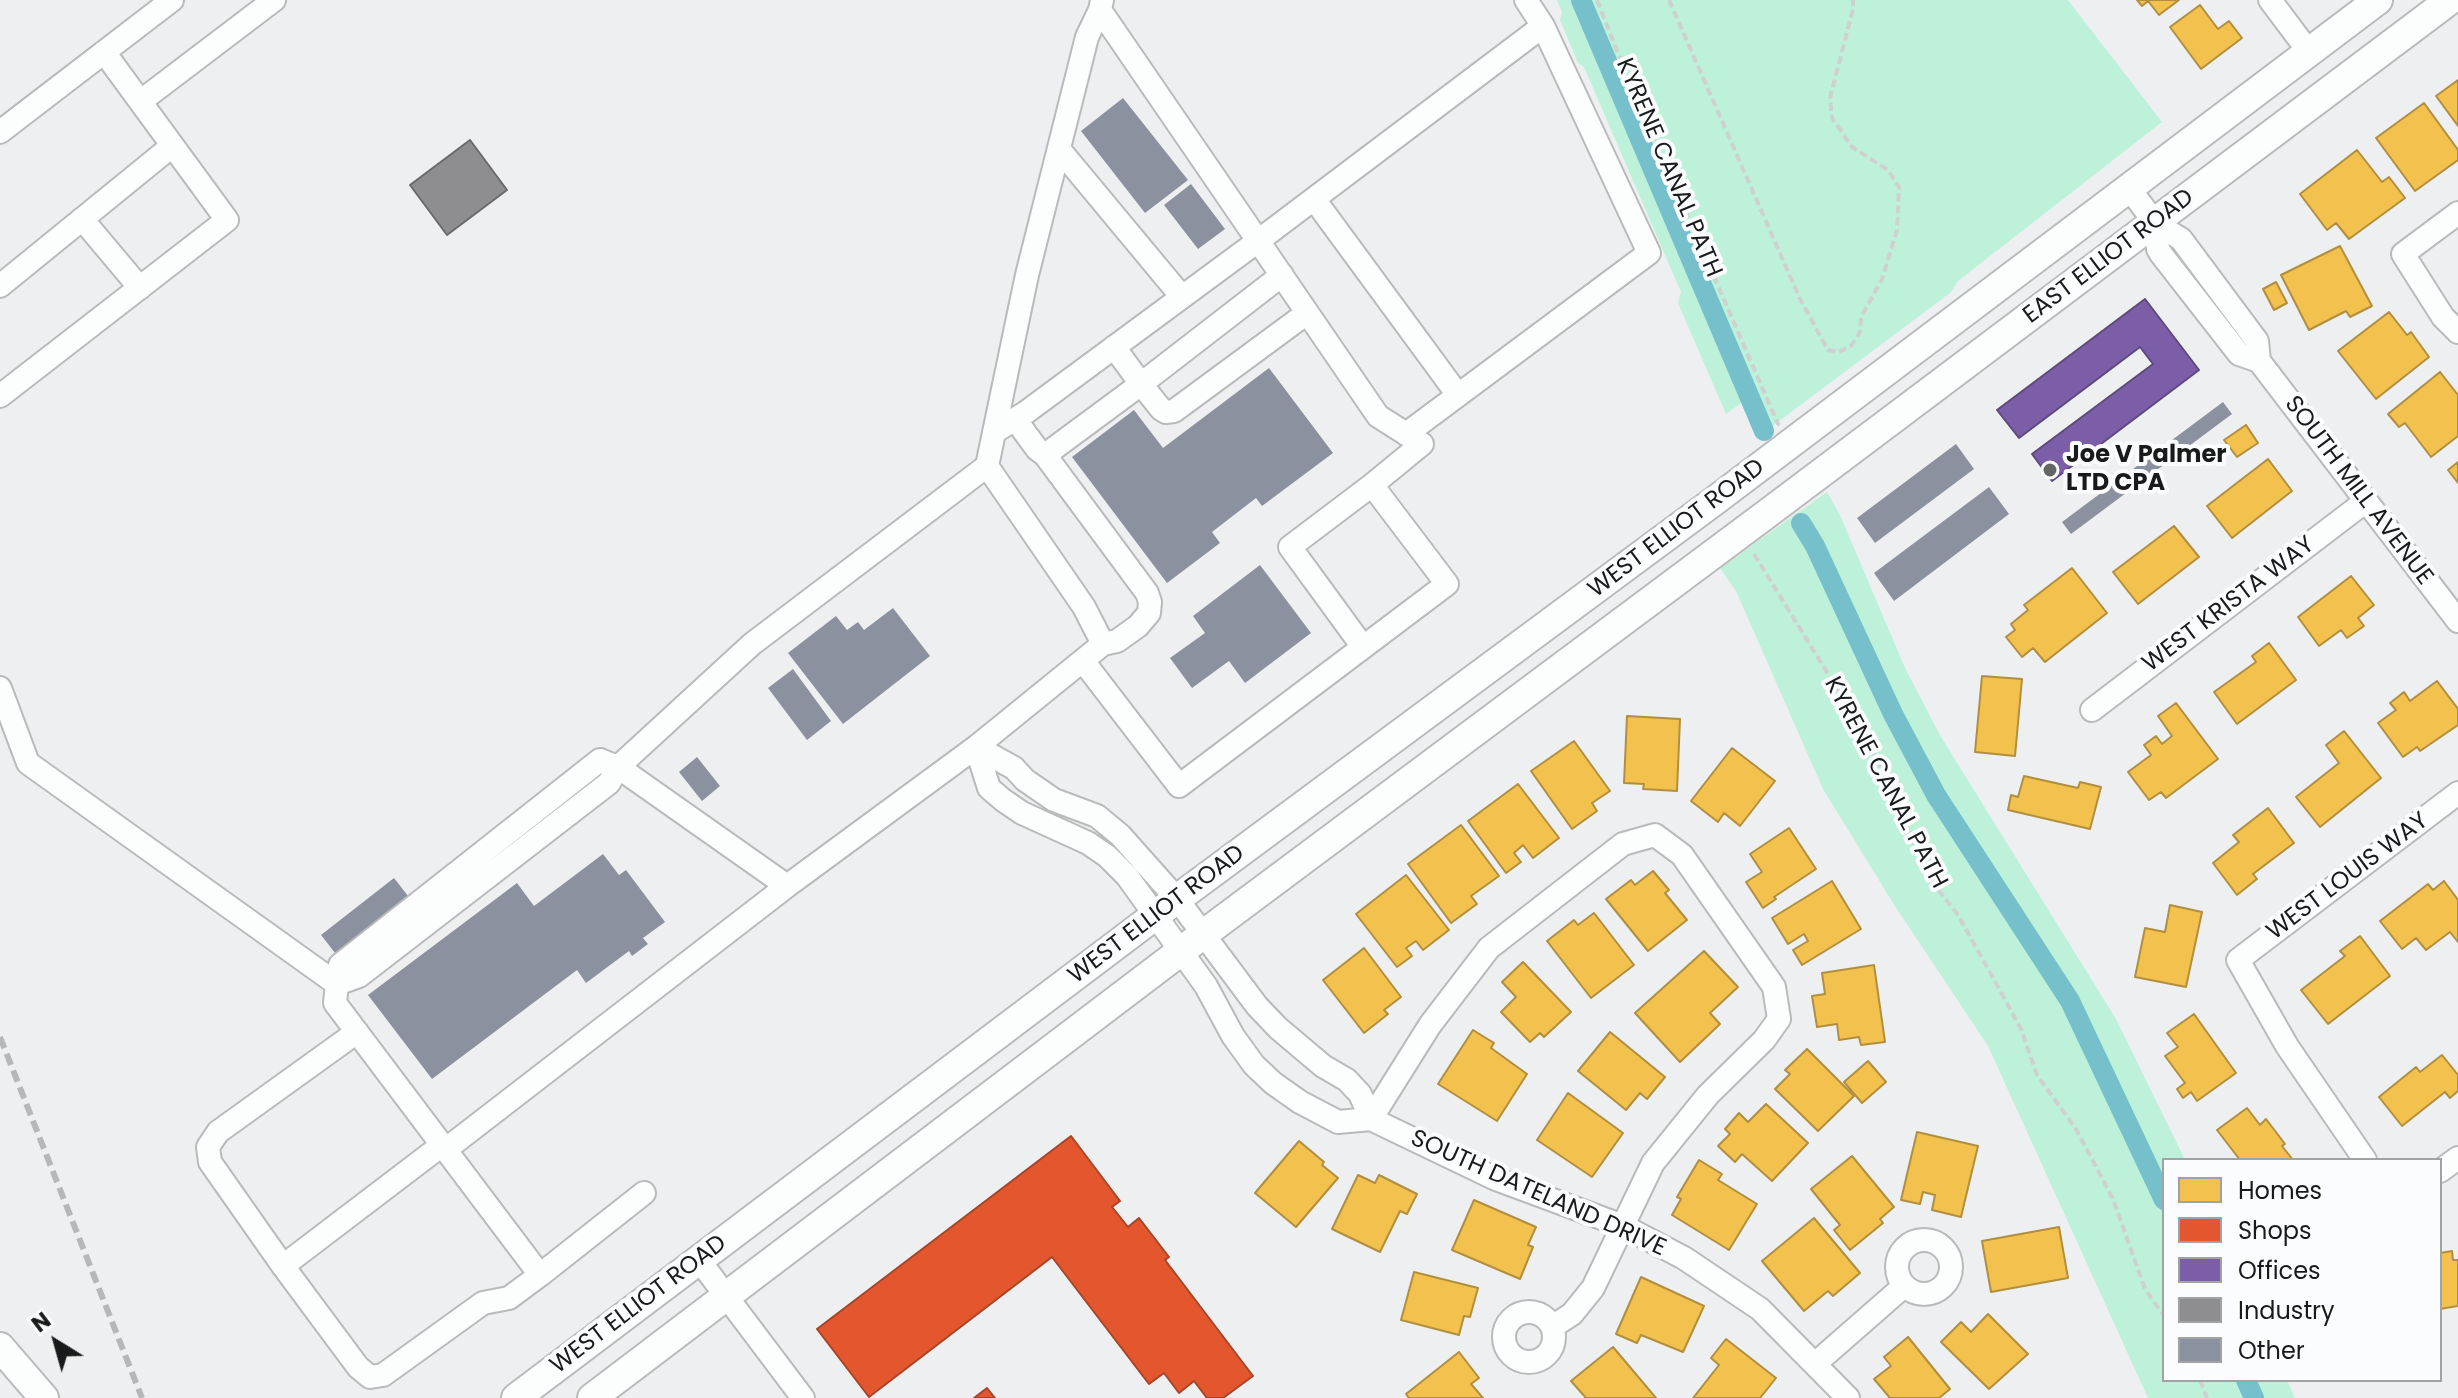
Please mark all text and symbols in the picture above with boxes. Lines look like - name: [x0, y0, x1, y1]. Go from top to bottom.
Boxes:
- street label: KYRENE CANAL PATH: [1609, 54, 1727, 282]
- street label: EAST ELLIOT ROAD: [2018, 184, 2200, 330]
- street label: SOUTH MILL AVENUE: [2278, 391, 2438, 591]
- place label: Joe V Palmer LTD CPA: [2066, 442, 2226, 498]
- street label: WEST ELLIOT ROAD: [1583, 453, 1771, 605]
- marker: Joe V Palmer LTD CPA: [2041, 461, 2059, 479]
- street label: WEST KRISTA WAY: [2138, 531, 2320, 679]
- street label: KYRENE CANAL PATH: [1817, 672, 1953, 894]
- street label: WEST LOUIS WAY: [2262, 807, 2434, 947]
- street label: WEST ELLIOT ROAD: [1063, 839, 1251, 991]
- street label: SOUTH DATELAND DRIVE: [1406, 1125, 1670, 1263]
- legend: [2162, 1158, 2442, 1382]
- text: Homes: [2238, 1174, 2322, 1207]
- text: Shops: [2238, 1214, 2312, 1247]
- street label: WEST ELLIOT ROAD: [545, 1229, 733, 1381]
- text: Offices: [2238, 1254, 2321, 1287]
- text: Industry: [2238, 1294, 2335, 1327]
- north arrow: [16, 1302, 96, 1382]
- text: N: [25, 1305, 57, 1340]
- text: Other: [2238, 1334, 2305, 1367]

